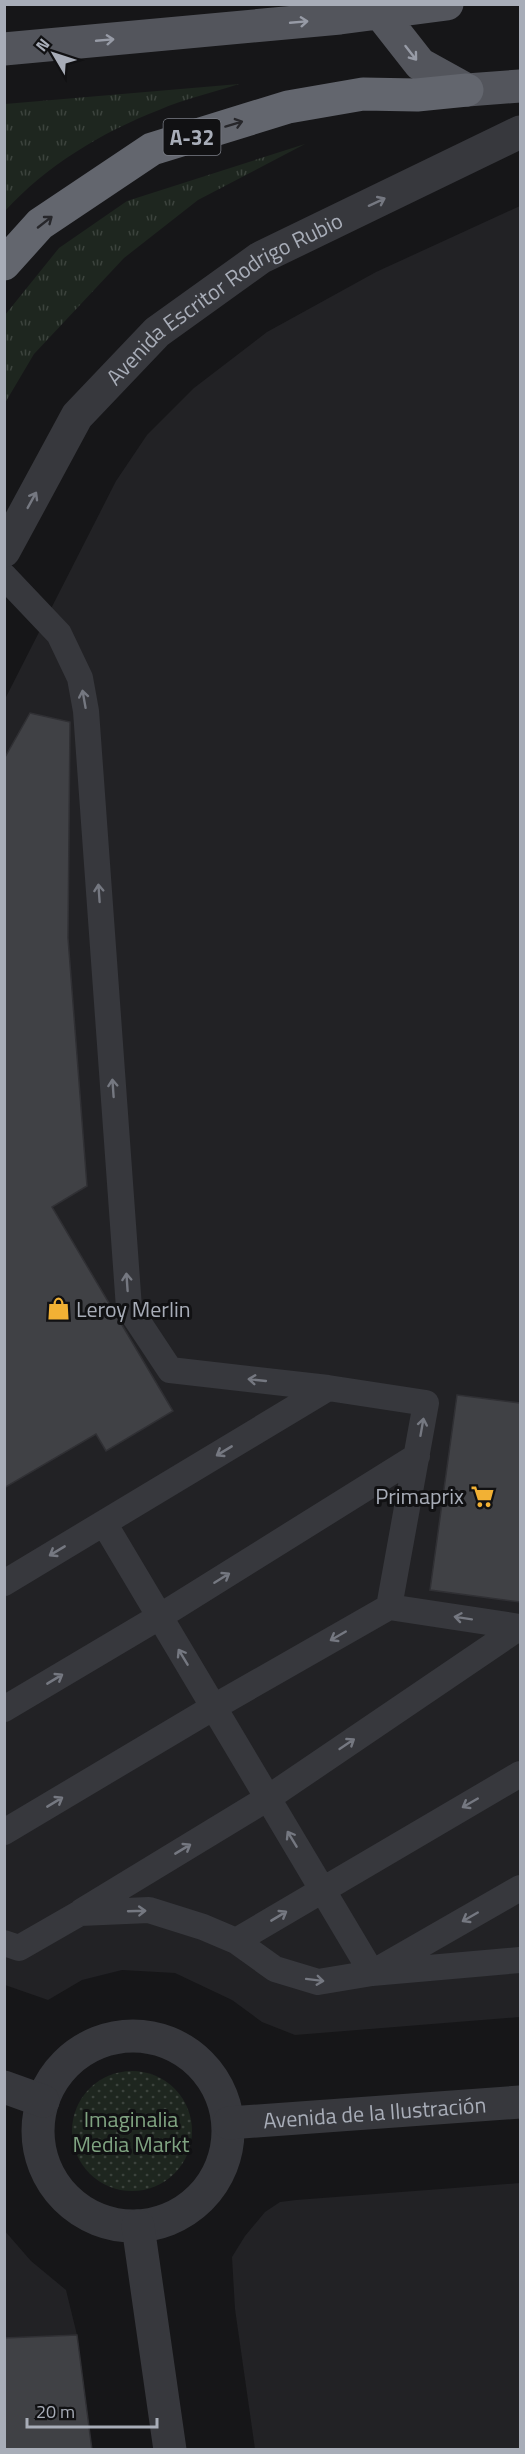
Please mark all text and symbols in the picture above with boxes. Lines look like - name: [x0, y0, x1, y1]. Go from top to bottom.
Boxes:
- one-way arrow: [288, 16, 308, 27]
- north arrow: [24, 24, 84, 84]
- text: N: [30, 33, 55, 56]
- one-way arrow: [94, 34, 114, 45]
- one-way arrow: [404, 44, 417, 60]
- one-way arrow: [224, 118, 243, 129]
- road number: A-32: [164, 119, 220, 155]
- one-way arrow: [368, 196, 386, 208]
- street label: Avenida Escritor Rodrigo Rubio: [98, 203, 348, 393]
- one-way arrow: [36, 215, 52, 228]
- one-way arrow: [27, 491, 38, 509]
- one-way arrow: [78, 690, 89, 709]
- one-way arrow: [93, 884, 104, 904]
- one-way arrow: [107, 1078, 118, 1098]
- one-way arrow: [121, 1273, 132, 1293]
- place label: Leroy Merlin: [76, 1292, 191, 1326]
- shop icon: Leroy Merlin: [45, 1296, 71, 1322]
- one-way arrow: [247, 1374, 267, 1385]
- one-way arrow: [417, 1417, 428, 1437]
- one-way arrow: [216, 1445, 233, 1457]
- place label: Primaprix: [375, 1479, 464, 1513]
- supermarket icon: Primaprix: [469, 1483, 495, 1509]
- one-way arrow: [49, 1546, 66, 1558]
- one-way arrow: [213, 1571, 230, 1584]
- one-way arrow: [453, 1613, 473, 1624]
- one-way arrow: [330, 1630, 347, 1642]
- one-way arrow: [177, 1649, 189, 1666]
- one-way arrow: [46, 1672, 63, 1684]
- one-way arrow: [339, 1738, 355, 1750]
- one-way arrow: [46, 1796, 63, 1808]
- one-way arrow: [462, 1798, 479, 1810]
- one-way arrow: [286, 1831, 298, 1848]
- one-way arrow: [174, 1843, 191, 1855]
- one-way arrow: [126, 1905, 146, 1916]
- one-way arrow: [270, 1909, 287, 1921]
- one-way arrow: [462, 1911, 479, 1923]
- one-way arrow: [305, 1974, 325, 1985]
- street label: Avenida de la Ilustración: [262, 2087, 487, 2137]
- park label: Imaginalia Media Markt: [72, 2102, 190, 2161]
- scale bar: [27, 2391, 158, 2429]
- text: 20 m: [36, 2398, 75, 2425]

